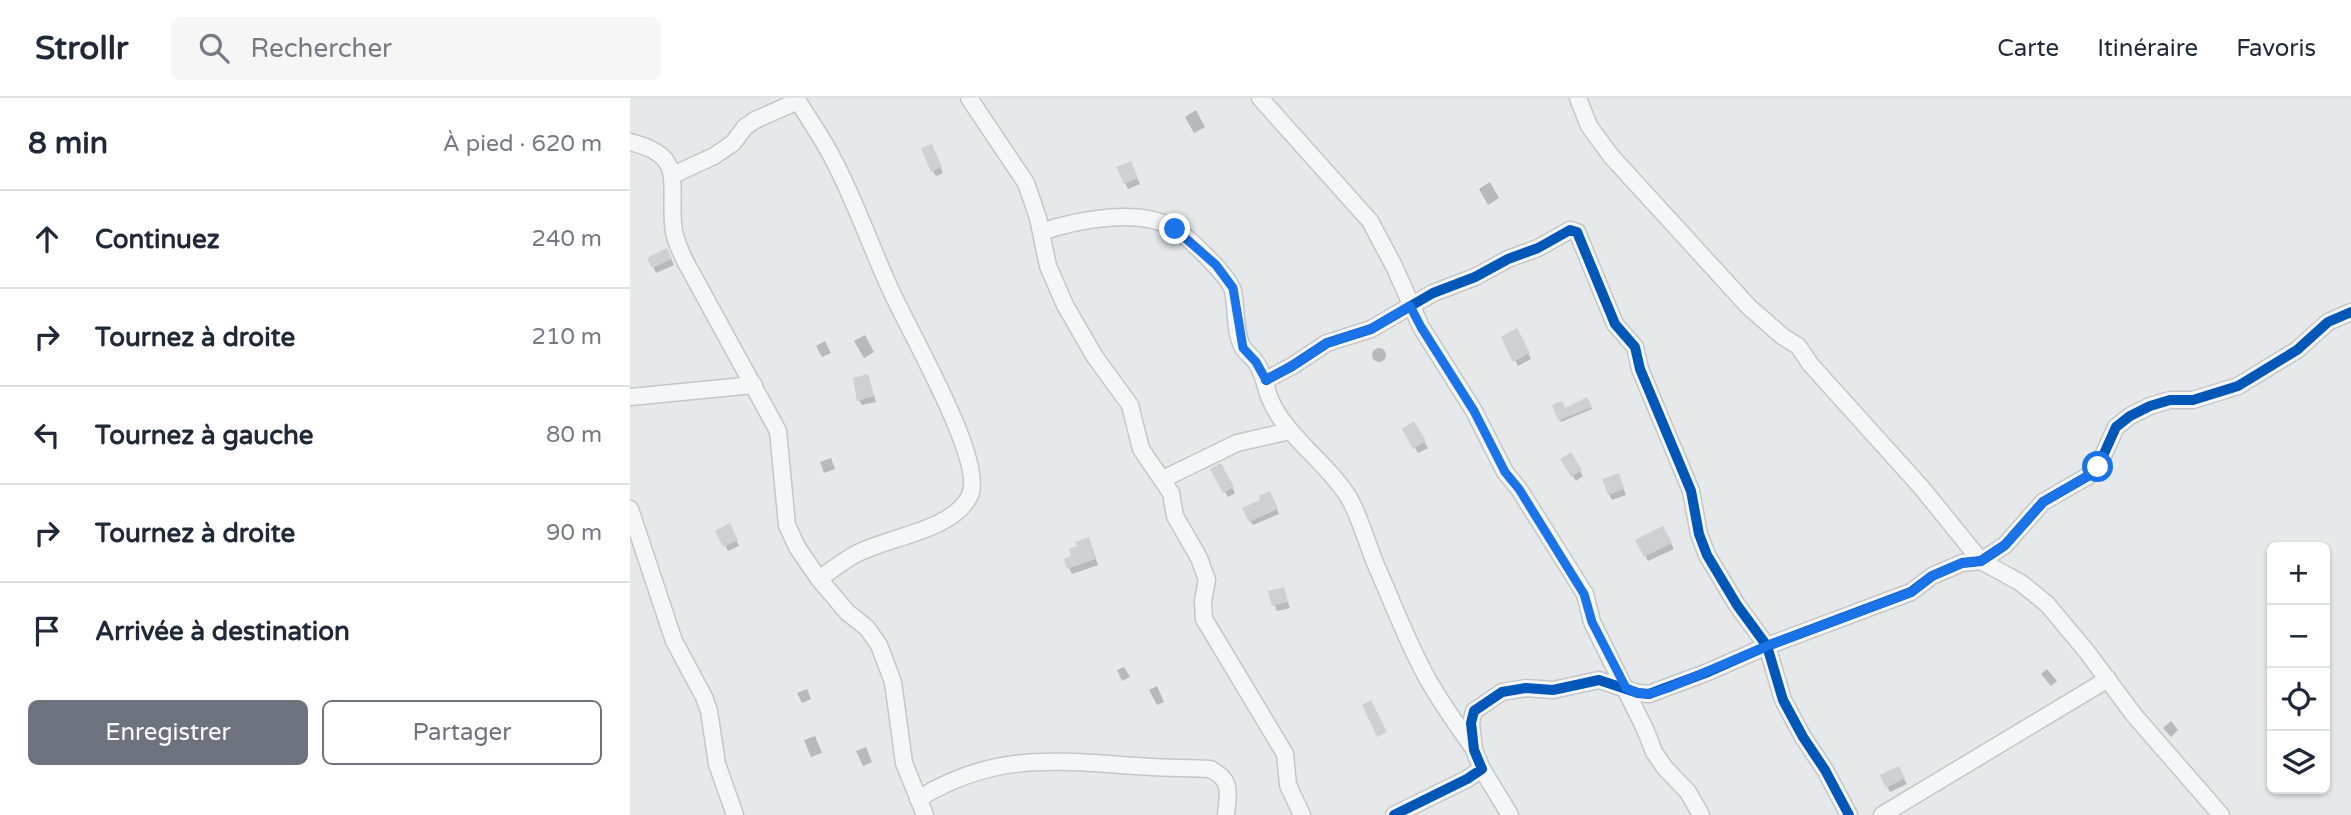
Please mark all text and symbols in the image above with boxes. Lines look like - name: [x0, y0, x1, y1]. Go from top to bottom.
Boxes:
- search box: [171, 17, 661, 80]
- text: Strollr: [35, 29, 129, 68]
- icon: search: [195, 29, 233, 67]
- text: Rechercher: [251, 33, 392, 64]
- text: Carte: [1997, 34, 2059, 63]
- text: Itinéraire: [2097, 34, 2198, 63]
- text: Favoris: [2236, 34, 2316, 63]
- text: 8 min: [28, 125, 108, 162]
- text: À pied · 620 m: [443, 130, 602, 158]
- route end: [1159, 213, 1190, 244]
- icon: ahead: [28, 220, 66, 258]
- text: Continuez: [95, 224, 220, 255]
- text: 240 m: [532, 225, 602, 253]
- icon: right: [28, 318, 66, 356]
- text: Tournez à droite: [95, 322, 295, 353]
- text: 210 m: [532, 323, 602, 351]
- icon: left: [28, 416, 66, 454]
- text: Tournez à gauche: [95, 420, 314, 451]
- text: 80 m: [546, 421, 602, 449]
- route start: [2082, 451, 2113, 482]
- icon: right: [28, 514, 66, 552]
- text: Tournez à droite: [95, 518, 295, 549]
- text: 90 m: [546, 519, 602, 547]
- map controls: [2267, 542, 2330, 794]
- button: +: [2267, 542, 2330, 605]
- button: −: [2267, 605, 2330, 668]
- icon: arrive: [28, 612, 66, 650]
- text: Arrivée à destination: [95, 616, 350, 647]
- button: locate: [2267, 668, 2330, 731]
- button: Enregistrer: [28, 700, 308, 765]
- button: Partager: [322, 700, 602, 765]
- button: layers: [2267, 731, 2330, 794]

